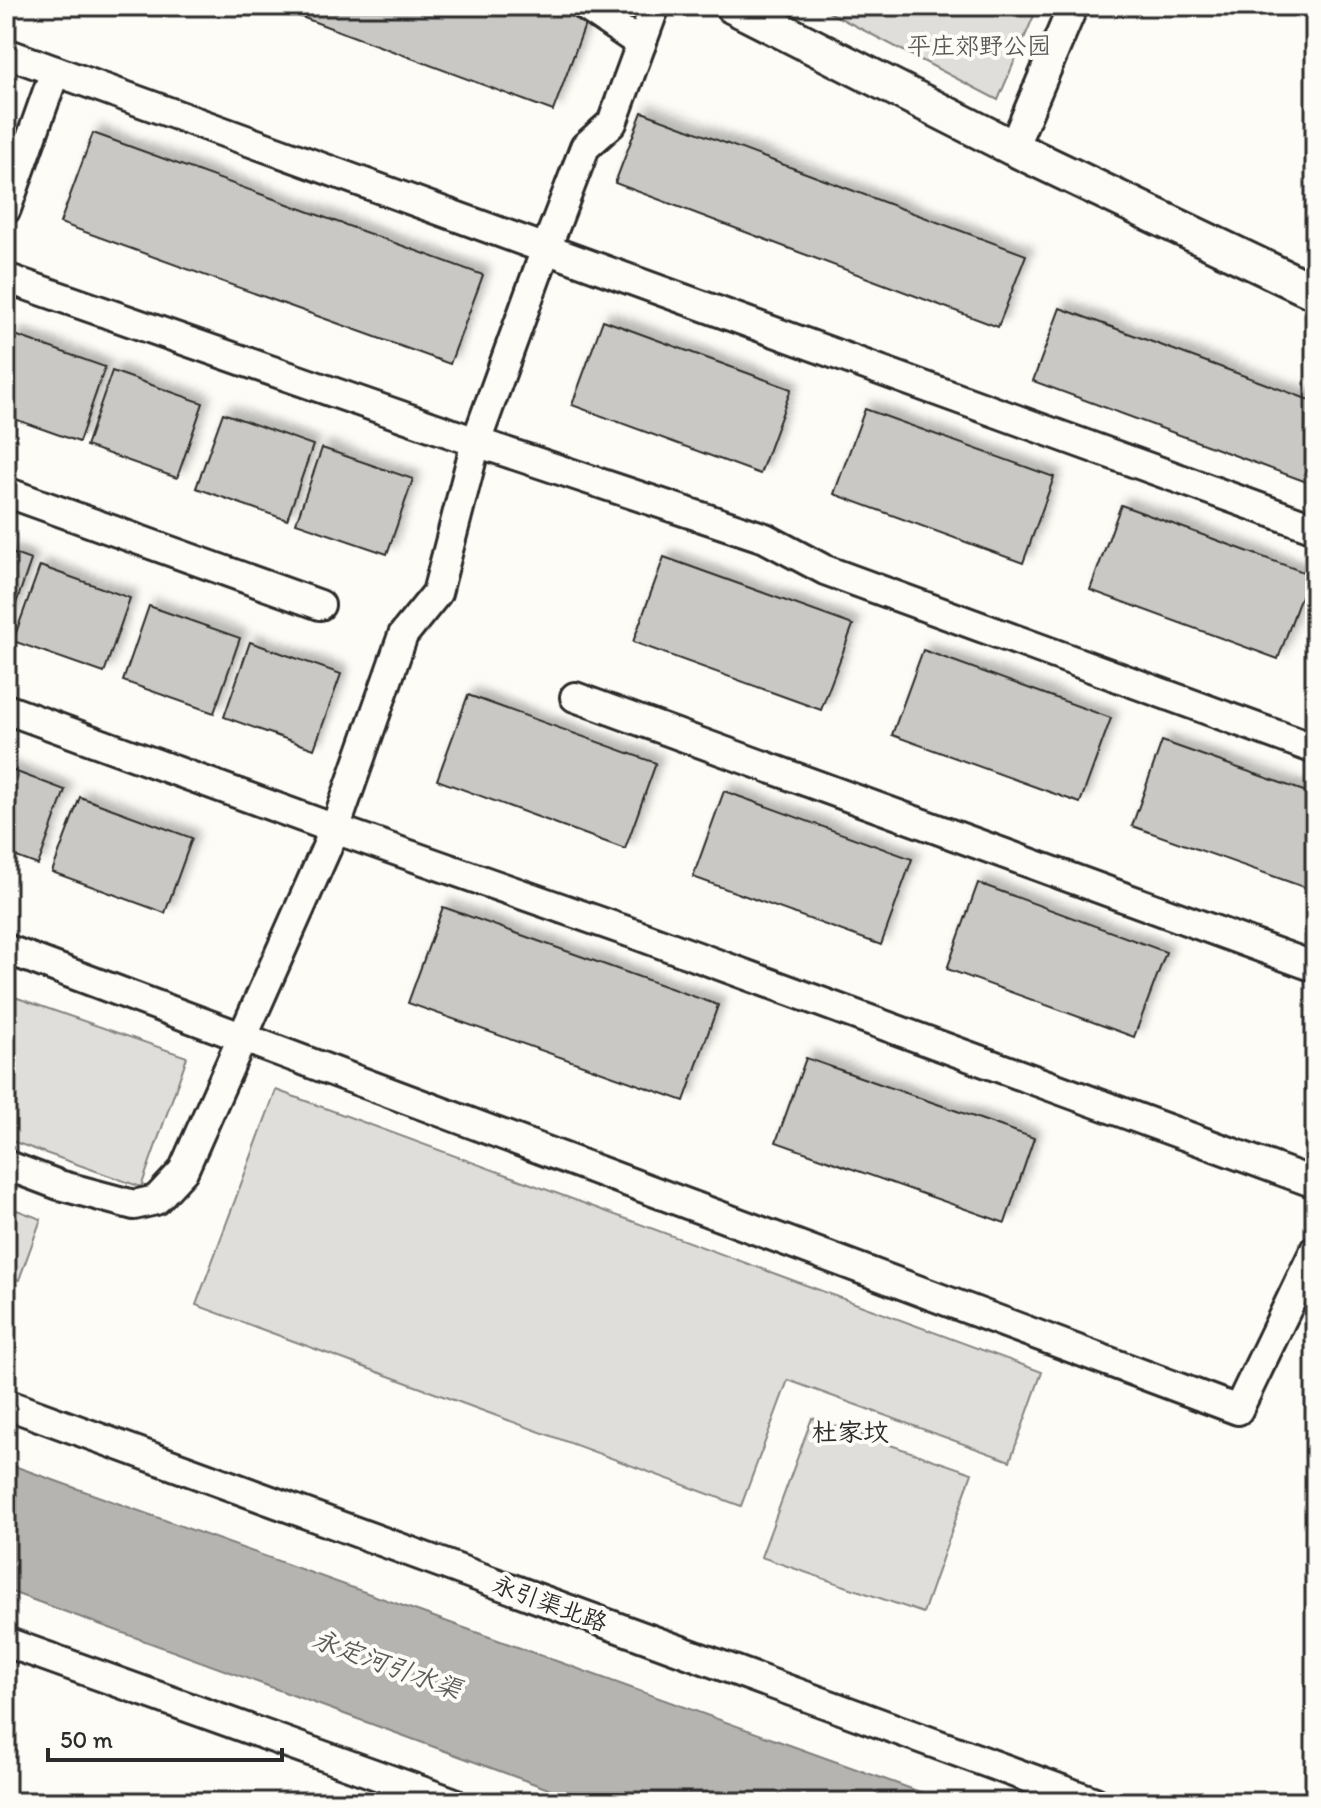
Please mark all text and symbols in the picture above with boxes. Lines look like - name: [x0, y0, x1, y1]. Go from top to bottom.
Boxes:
- park label: 平庄郊野公园: [907, 31, 1051, 60]
- district label: 杜家坟: [811, 1416, 889, 1448]
- street label: 永引渠北路: [489, 1569, 611, 1637]
- water label: 永定河引水渠: [308, 1622, 468, 1706]
- scale bar: [48, 1712, 282, 1762]
- text: 50 m: [60, 1725, 113, 1754]

